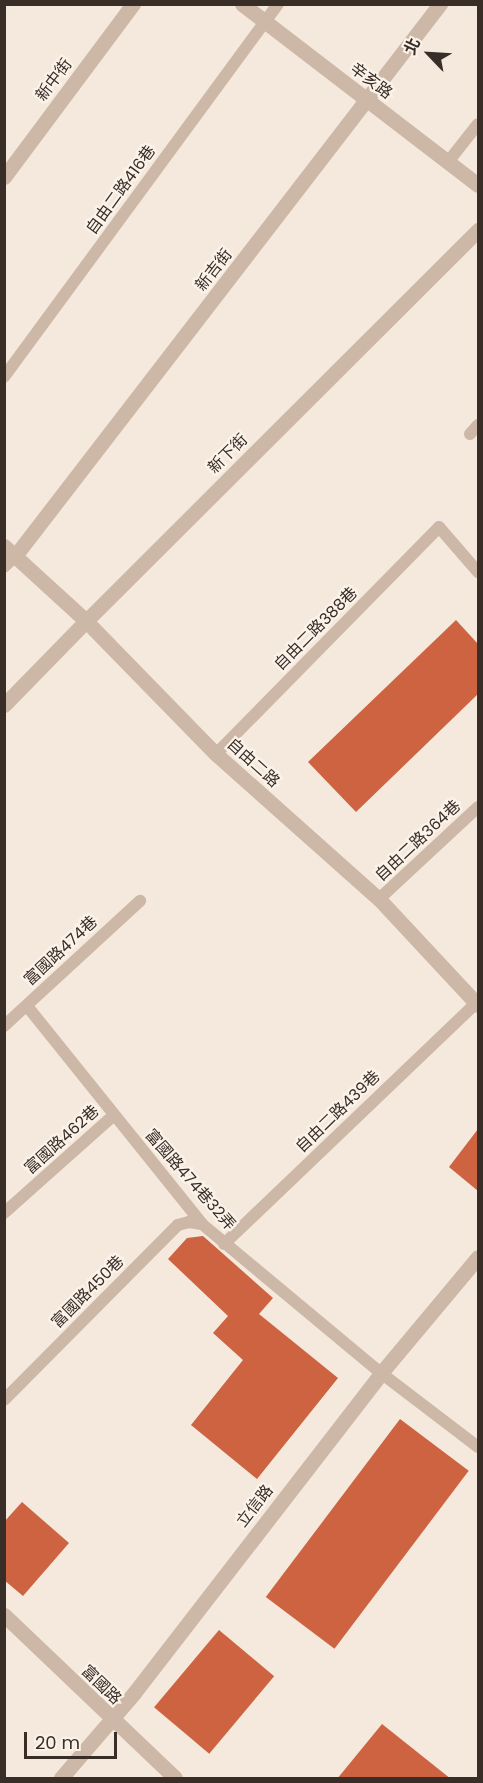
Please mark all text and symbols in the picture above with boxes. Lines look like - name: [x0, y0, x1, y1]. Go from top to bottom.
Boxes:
- north arrow: [399, 24, 459, 84]
- text: 北: [398, 34, 426, 58]
- street label: 新中街: [32, 55, 76, 105]
- street label: 辛亥路: [346, 59, 396, 103]
- street label: 自由二路416巷: [82, 142, 160, 238]
- street label: 新吉街: [192, 245, 236, 295]
- street label: 新下街: [204, 430, 252, 478]
- street label: 自由二路388巷: [270, 583, 362, 675]
- street label: 自由二路: [223, 734, 283, 792]
- street label: 自由二路364巷: [371, 797, 465, 885]
- street label: 富國路474巷: [20, 912, 102, 990]
- street label: 自由二路439巷: [292, 1067, 384, 1157]
- street label: 富國路462巷: [21, 1102, 103, 1178]
- street label: 富國路474巷32弄: [141, 1126, 239, 1234]
- street label: 富國路450巷: [48, 1252, 128, 1332]
- street label: 立信路: [233, 1481, 277, 1531]
- street label: 富國路: [77, 1661, 125, 1709]
- scale bar: [27, 1720, 120, 1758]
- text: 20 m: [35, 1730, 80, 1755]

